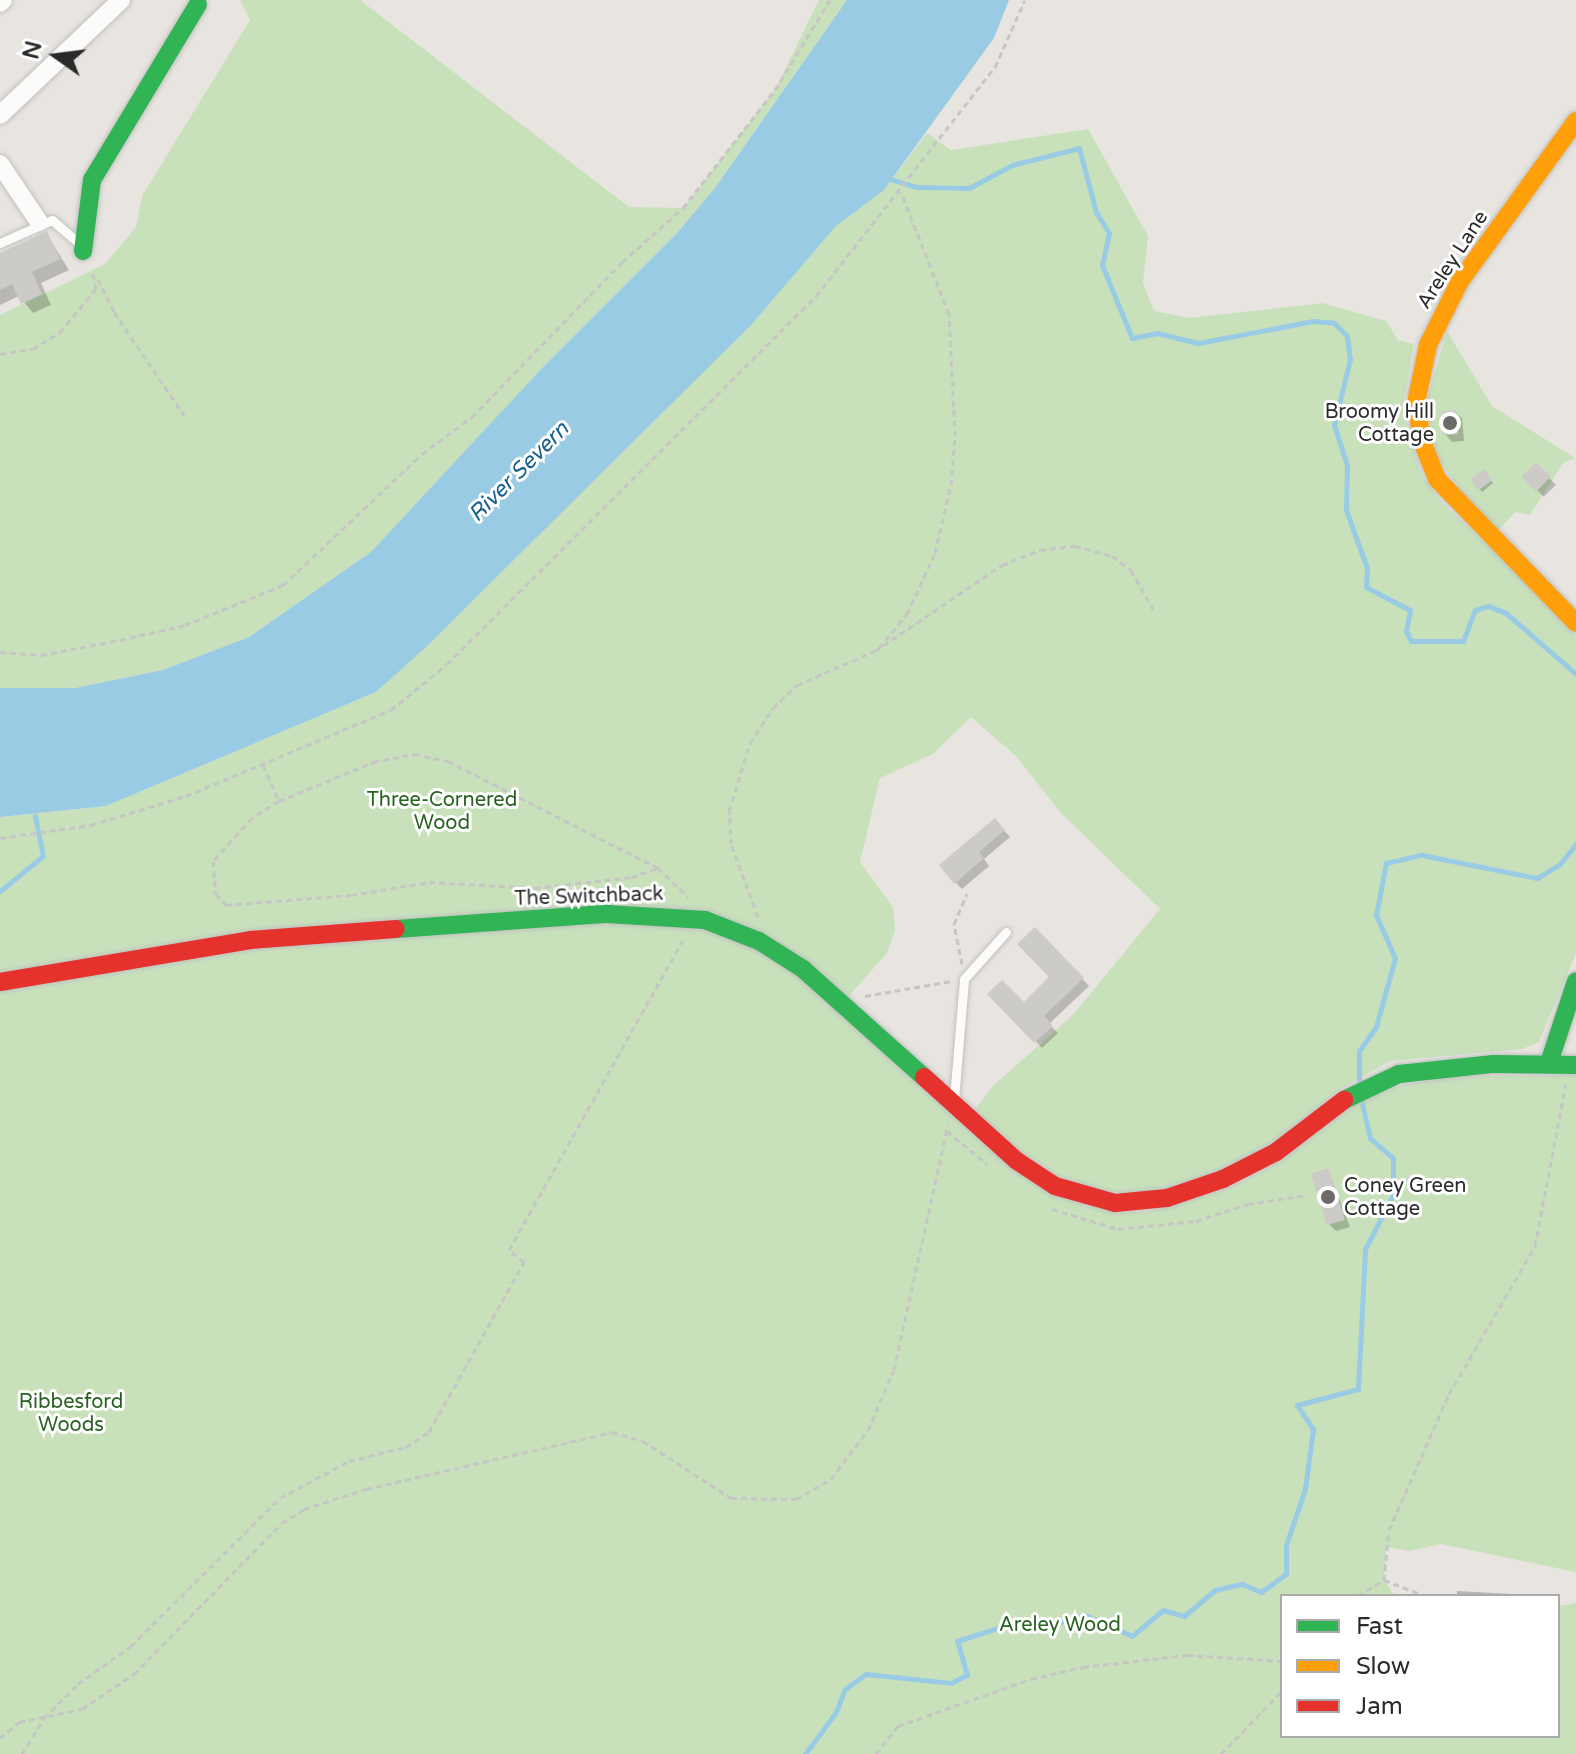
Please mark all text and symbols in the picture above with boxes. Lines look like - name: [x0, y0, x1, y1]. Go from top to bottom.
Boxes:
- north arrow: [16, 16, 96, 96]
- text: N: [18, 38, 47, 62]
- street label: Areley Lane: [1412, 207, 1494, 313]
- place label: Broomy Hill Cottage: [1325, 400, 1434, 447]
- marker: Broomy Hill Cottage: [1441, 414, 1459, 432]
- water label: River Severn: [463, 416, 575, 528]
- park label: Three-Cornered Wood: [367, 788, 517, 835]
- street label: The Switchback: [514, 882, 664, 912]
- place label: Coney Green Cottage: [1344, 1174, 1466, 1221]
- marker: Coney Green Cottage: [1319, 1188, 1337, 1206]
- park label: Ribbesford Woods: [19, 1391, 123, 1438]
- legend: [1280, 1594, 1560, 1738]
- text: Fast: [1356, 1612, 1403, 1641]
- park label: Areley Wood: [999, 1613, 1121, 1637]
- text: Slow: [1356, 1652, 1410, 1681]
- text: Jam: [1356, 1692, 1403, 1721]

